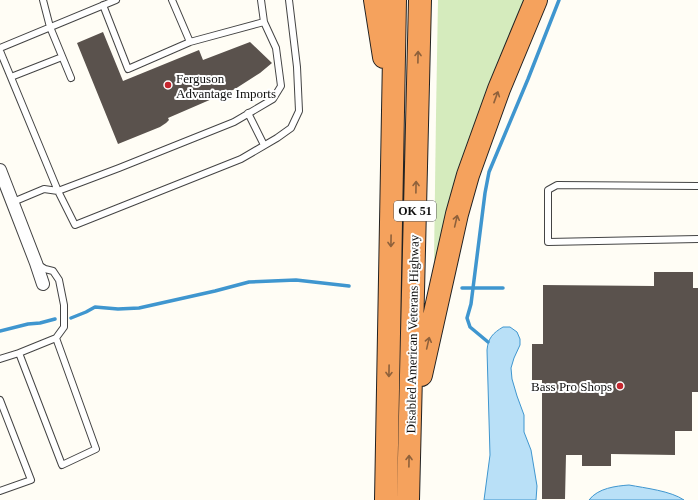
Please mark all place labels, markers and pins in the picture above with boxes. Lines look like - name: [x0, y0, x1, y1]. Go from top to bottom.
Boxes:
- place label: Ferguson Advantage Imports: [176, 71, 276, 101]
- marker: Ferguson Advantage Imports: [163, 80, 173, 90]
- place label: Bass Pro Shops: [531, 379, 612, 394]
- marker: Bass Pro Shops: [615, 381, 625, 391]

